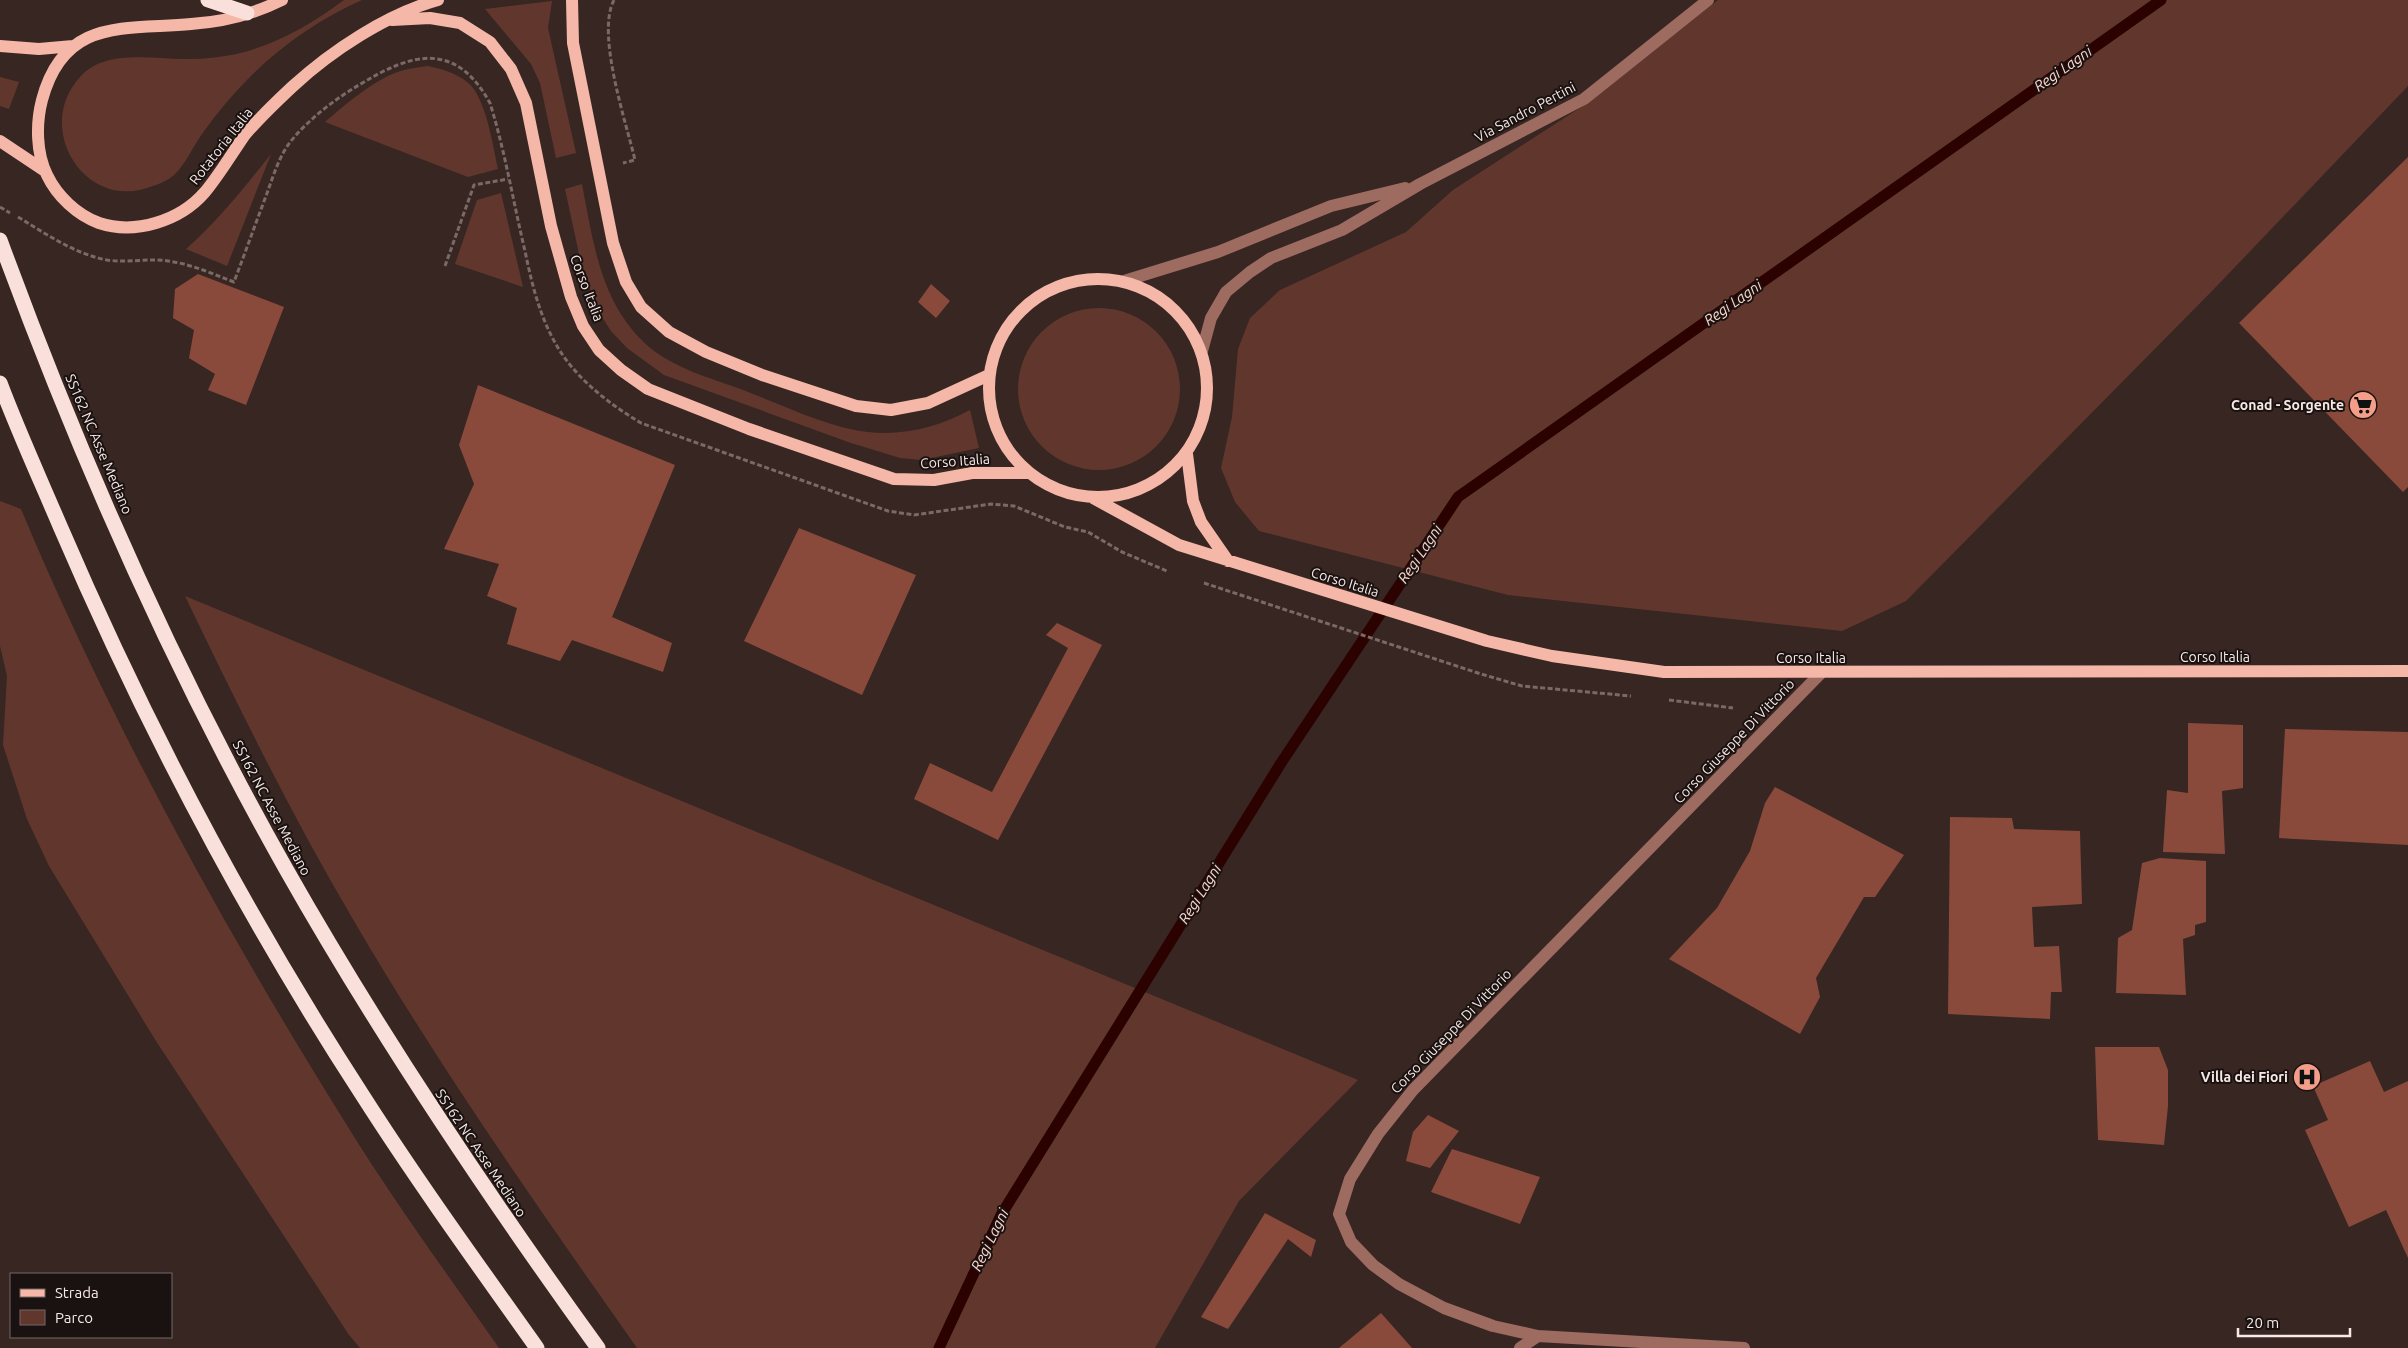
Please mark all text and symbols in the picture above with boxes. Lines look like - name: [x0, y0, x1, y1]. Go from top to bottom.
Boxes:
- water label: Regi Lagni: [2030, 42, 2096, 95]
- street label: Via Sandro Pertini: [1472, 79, 1578, 145]
- street label: Rotatoria Italia: [186, 104, 256, 188]
- street label: Corso Italia: [567, 252, 607, 324]
- water label: Regi Lagni: [1700, 276, 1766, 329]
- street label: SS162 NC Asse Mediano: [62, 372, 136, 516]
- supermarket icon: Conad - Sorgente: [2348, 390, 2378, 420]
- place label: Conad - Sorgente: [2231, 397, 2344, 413]
- street label: Corso Italia: [919, 451, 991, 471]
- water label: Regi Lagni: [1394, 520, 1446, 586]
- street label: Corso Italia: [1309, 564, 1381, 600]
- street label: Corso Italia: [2180, 649, 2250, 665]
- street label: Corso Italia: [1776, 650, 1846, 666]
- street label: Corso Giuseppe Di Vittorio: [1670, 676, 1798, 806]
- street label: SS162 NC Asse Mediano: [230, 738, 314, 878]
- water label: Regi Lagni: [1175, 860, 1225, 927]
- street label: Corso Giuseppe Di Vittorio: [1387, 966, 1515, 1096]
- hospital icon: Villa dei Fiori: [2292, 1062, 2322, 1092]
- place label: Villa dei Fiori: [2201, 1069, 2288, 1085]
- street label: SS162 NC Asse Mediano: [432, 1086, 530, 1220]
- water label: Regi Lagni: [967, 1205, 1012, 1274]
- legend: [10, 1273, 172, 1338]
- text: Strada: [55, 1284, 99, 1301]
- scale bar: [2238, 1306, 2350, 1338]
- text: Parco: [55, 1309, 93, 1326]
- text: 20 m: [2246, 1314, 2279, 1331]

